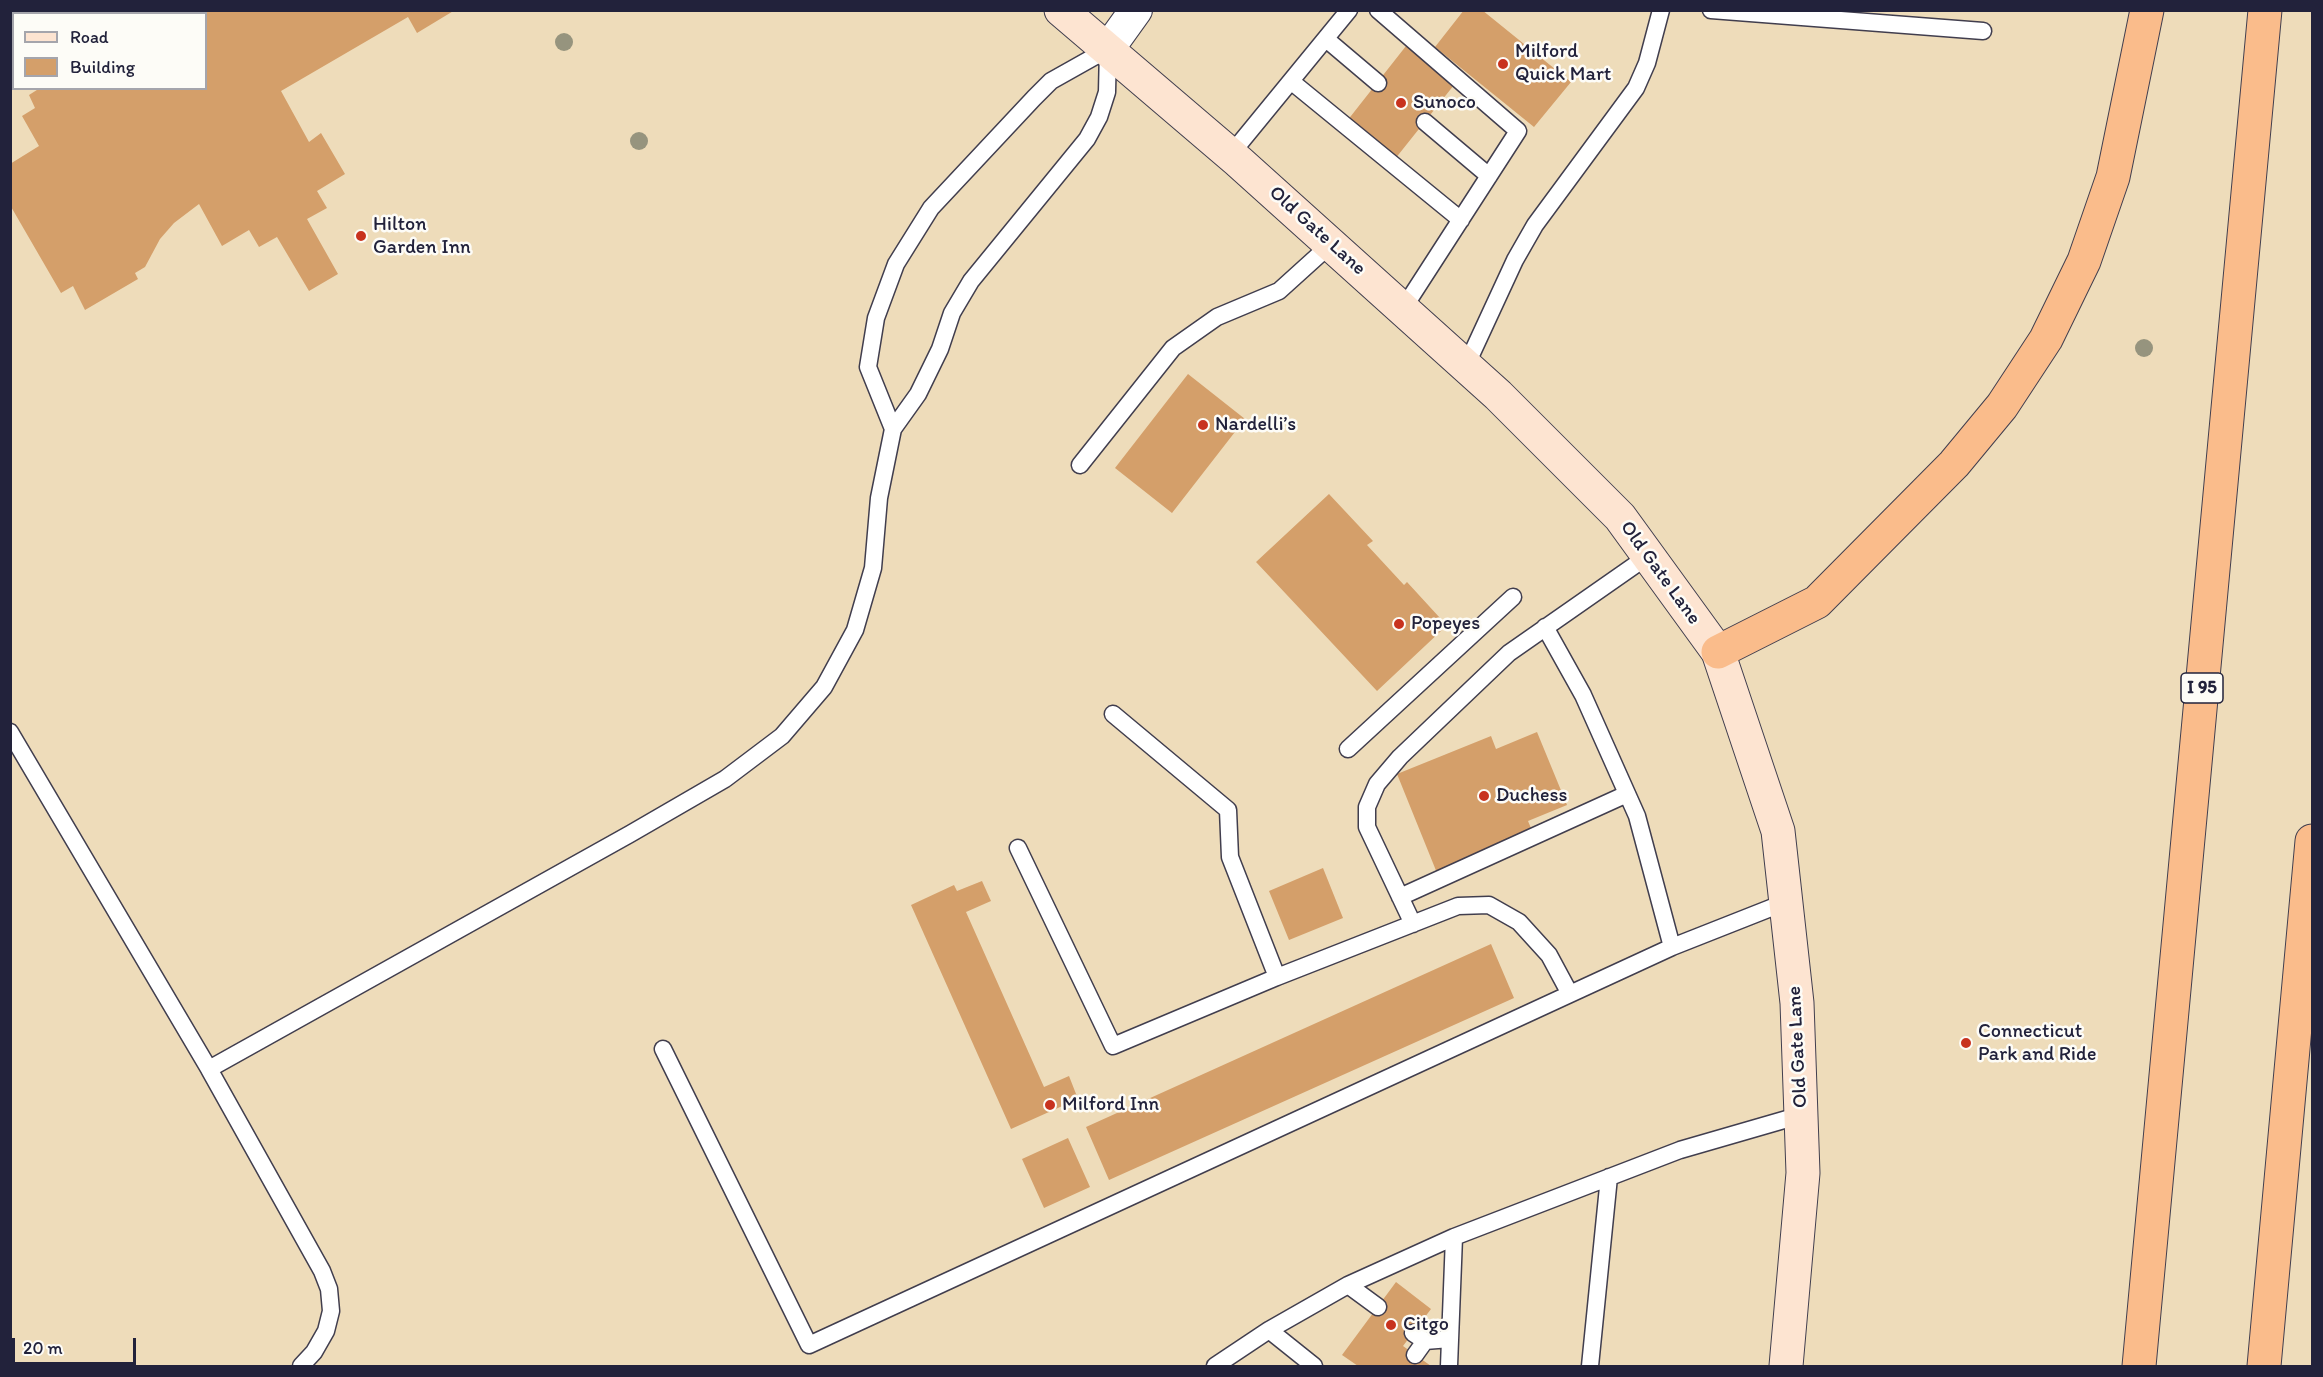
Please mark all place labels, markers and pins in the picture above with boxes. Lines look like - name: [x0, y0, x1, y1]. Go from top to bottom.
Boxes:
- place label: Milford Quick Mart: [1515, 40, 1611, 87]
- marker: Milford Quick Mart: [1496, 57, 1510, 71]
- place label: Sunoco: [1413, 91, 1476, 115]
- marker: Sunoco: [1394, 96, 1408, 110]
- place label: Hilton Garden Inn: [373, 213, 471, 260]
- marker: Hilton Garden Inn: [354, 229, 368, 243]
- place label: Nardelli’s: [1215, 413, 1296, 437]
- marker: Nardelli’s: [1196, 418, 1210, 432]
- place label: Popeyes: [1411, 612, 1480, 636]
- marker: Popeyes: [1392, 617, 1406, 631]
- place label: Duchess: [1496, 784, 1567, 808]
- marker: Duchess: [1477, 789, 1491, 803]
- place label: Connecticut Park and Ride: [1978, 1020, 2096, 1067]
- marker: Connecticut Park and Ride: [1959, 1036, 1973, 1050]
- place label: Milford Inn: [1062, 1093, 1159, 1117]
- marker: Milford Inn: [1043, 1098, 1057, 1112]
- place label: Citgo: [1403, 1313, 1449, 1337]
- marker: Citgo: [1384, 1318, 1398, 1332]

